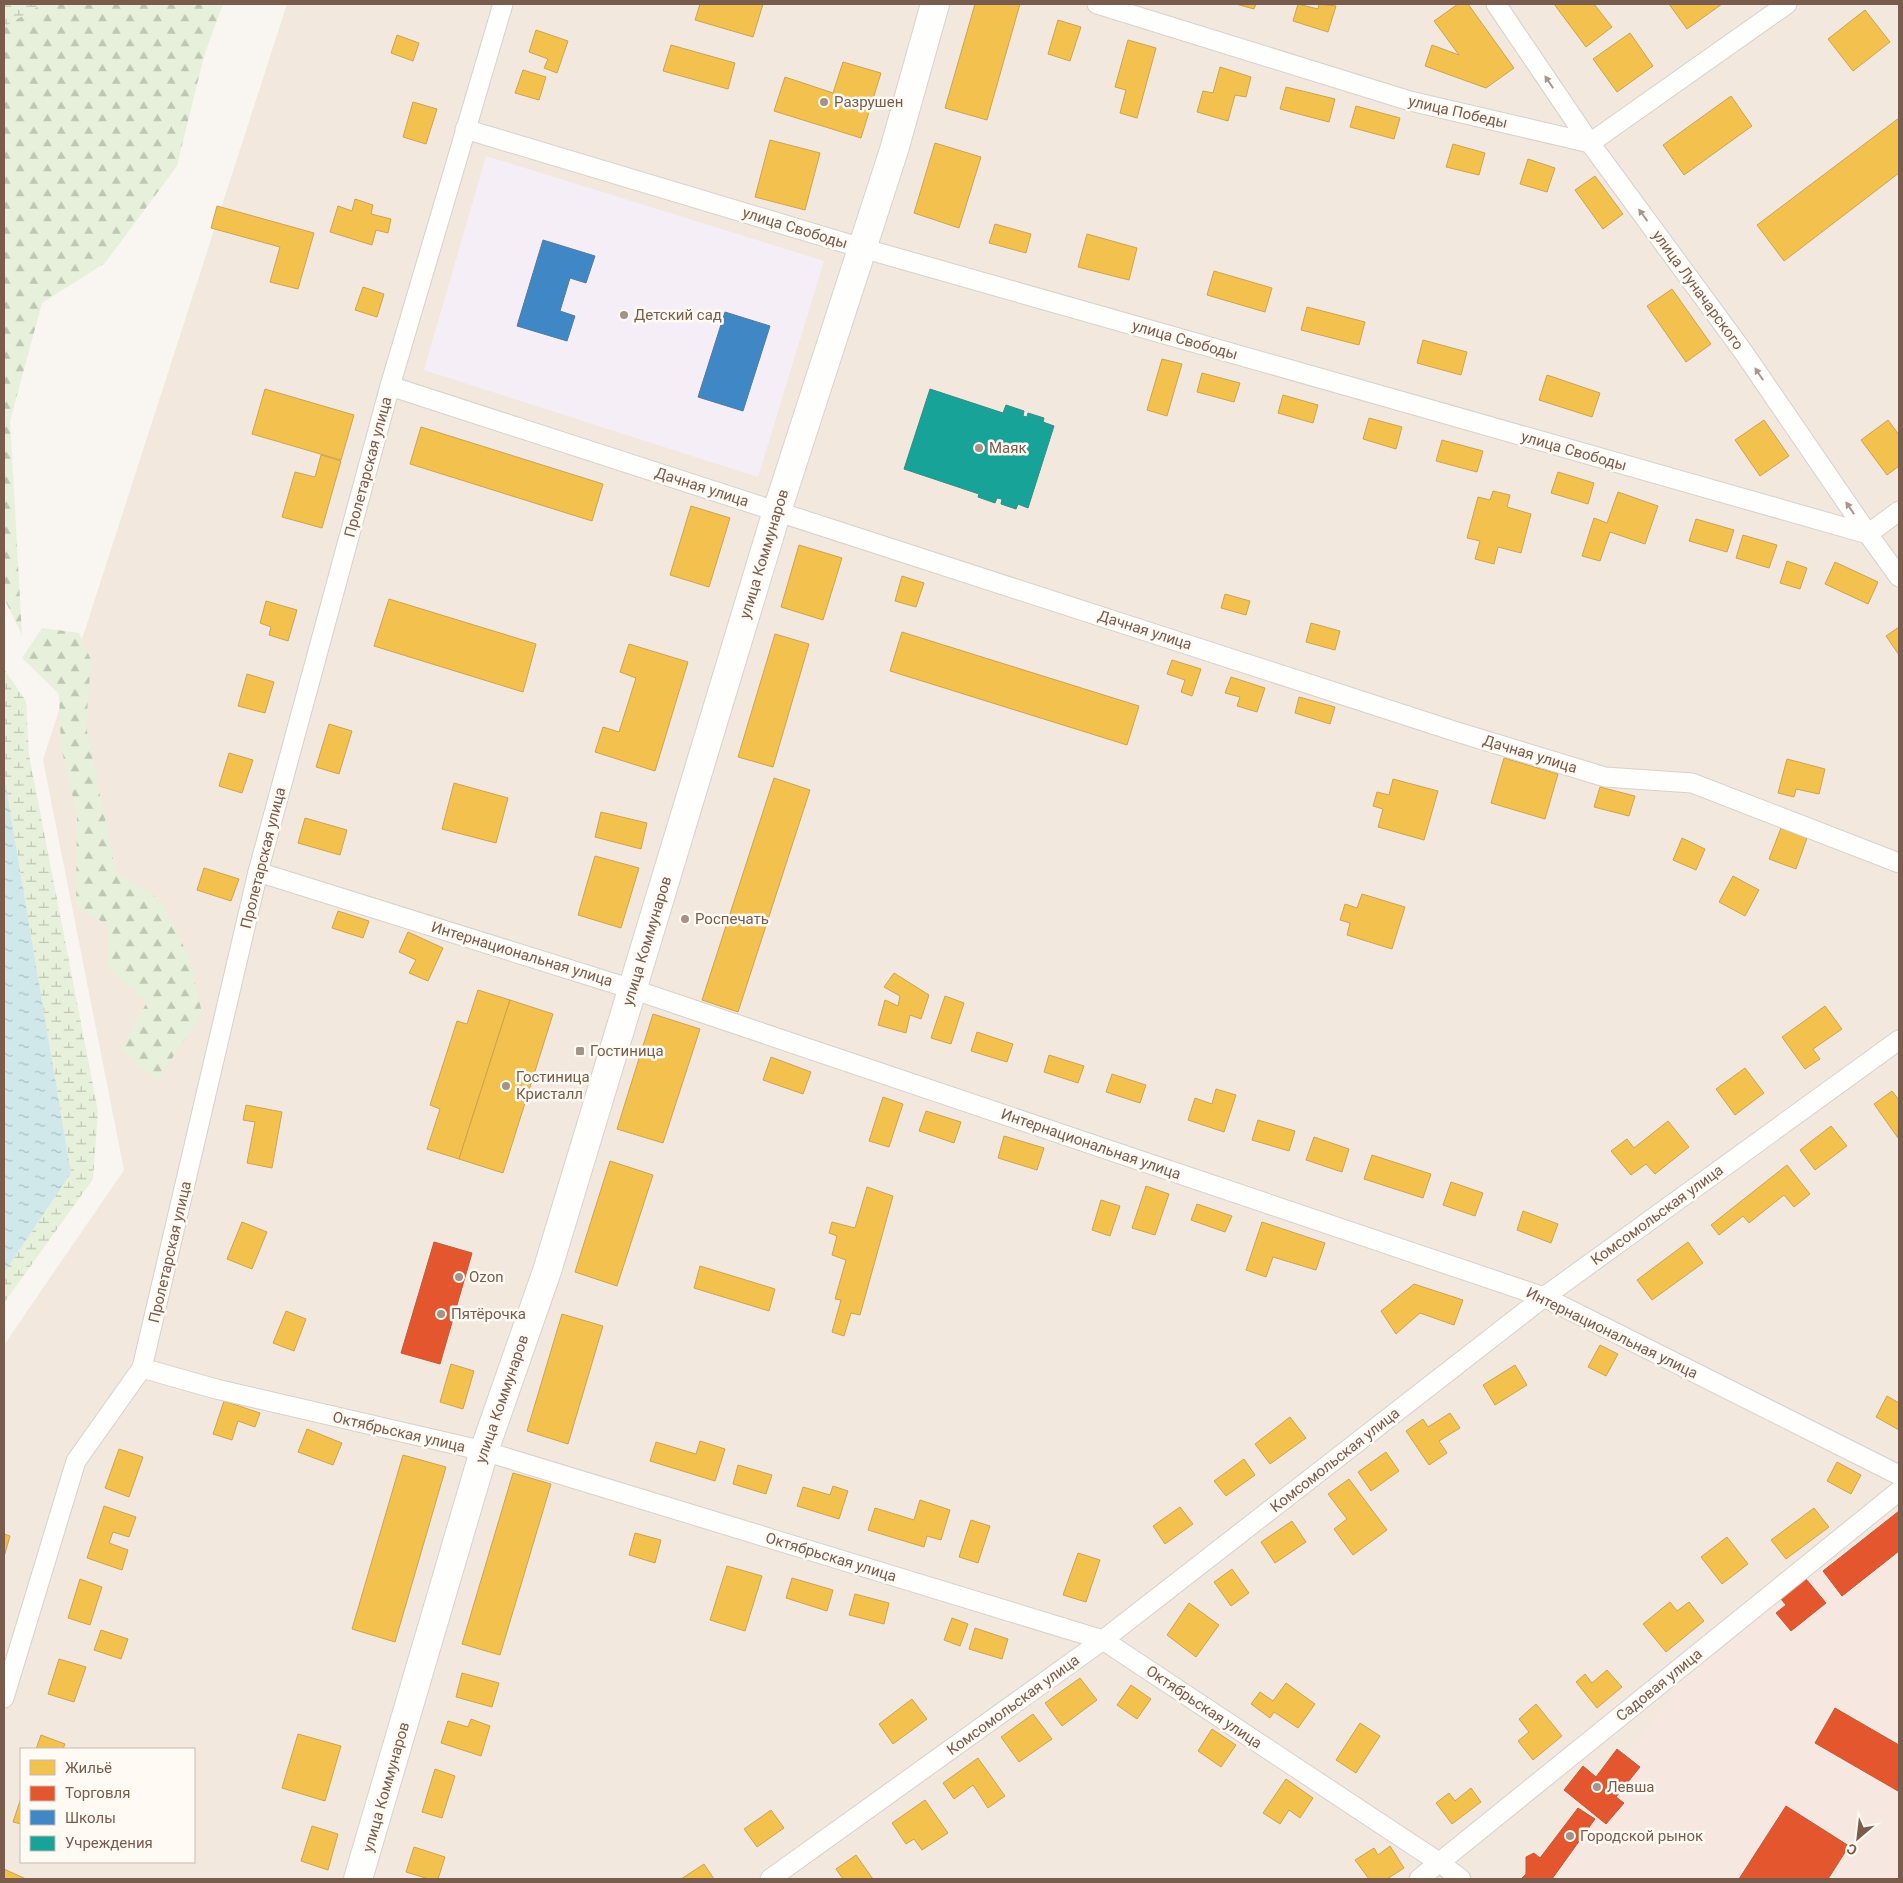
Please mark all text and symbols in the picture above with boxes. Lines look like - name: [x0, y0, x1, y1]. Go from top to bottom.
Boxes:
- one-way arrow: [1544, 75, 1554, 89]
- street label: улица Победы: [1407, 92, 1509, 132]
- place label: Разрушен: [834, 93, 903, 111]
- marker: Разрушен: [818, 96, 830, 108]
- street label: улица Свободы: [740, 203, 850, 253]
- one-way arrow: [1638, 208, 1648, 222]
- street label: улица Луначарского: [1649, 227, 1747, 353]
- place label: Детский сад: [634, 306, 722, 324]
- marker: Детский сад: [618, 309, 630, 321]
- street label: улица Свободы: [1130, 316, 1240, 364]
- one-way arrow: [1754, 368, 1764, 381]
- street label: Пролетарская улица: [341, 395, 395, 539]
- street label: улица Свободы: [1519, 427, 1629, 475]
- place label: Маяк: [989, 439, 1027, 457]
- marker: Маяк: [973, 442, 985, 454]
- street label: Дачная улица: [653, 463, 751, 511]
- street label: улица Коммунаров: [736, 487, 792, 621]
- one-way arrow: [1846, 502, 1855, 515]
- street label: Дачная улица: [1096, 606, 1194, 654]
- street label: Дачная улица: [1481, 731, 1579, 777]
- street label: Пролетарская улица: [237, 785, 289, 931]
- street label: улица Коммунаров: [619, 874, 675, 1008]
- place label: Роспечать: [695, 910, 769, 928]
- marker: Роспечать: [679, 913, 691, 925]
- street label: Интернациональная улица: [429, 918, 615, 990]
- place label: Гостиница: [590, 1042, 664, 1060]
- marker: Гостиница: [574, 1045, 586, 1057]
- place label: Гостиница Кристалл: [516, 1068, 590, 1103]
- marker: Гостиница Кристалл: [500, 1080, 512, 1092]
- street label: Интернациональная улица: [999, 1105, 1183, 1183]
- street label: Комсомольская улица: [1587, 1161, 1727, 1269]
- street label: Пролетарская улица: [145, 1179, 195, 1325]
- place label: Ozon: [469, 1268, 503, 1286]
- marker: Ozon: [453, 1271, 465, 1283]
- street label: Интернациональная улица: [1523, 1284, 1701, 1382]
- place label: Пятёрочка: [451, 1305, 526, 1323]
- marker: Пятёрочка: [435, 1308, 447, 1320]
- street label: улица Коммунаров: [472, 1332, 532, 1466]
- street label: Комсомольская улица: [1267, 1404, 1403, 1516]
- street label: Октябрьская улица: [331, 1408, 467, 1456]
- street label: Октябрьская улица: [763, 1529, 899, 1585]
- street label: Садовая улица: [1612, 1645, 1706, 1725]
- street label: Комсомольская улица: [943, 1651, 1083, 1759]
- street label: Октябрьская улица: [1143, 1662, 1265, 1752]
- street label: улица Коммунаров: [359, 1720, 413, 1854]
- legend: [20, 1748, 195, 1863]
- text: Жильё: [65, 1759, 112, 1777]
- place label: Левша: [1607, 1778, 1654, 1796]
- marker: Левша: [1591, 1781, 1603, 1793]
- text: Торговля: [65, 1784, 130, 1802]
- text: Школы: [65, 1809, 116, 1827]
- north arrow: [1833, 1813, 1883, 1863]
- place label: Городской рынок: [1580, 1827, 1703, 1845]
- marker: Городской рынок: [1564, 1830, 1576, 1842]
- text: Учреждения: [65, 1834, 153, 1852]
- text: С: [1844, 1840, 1860, 1859]

